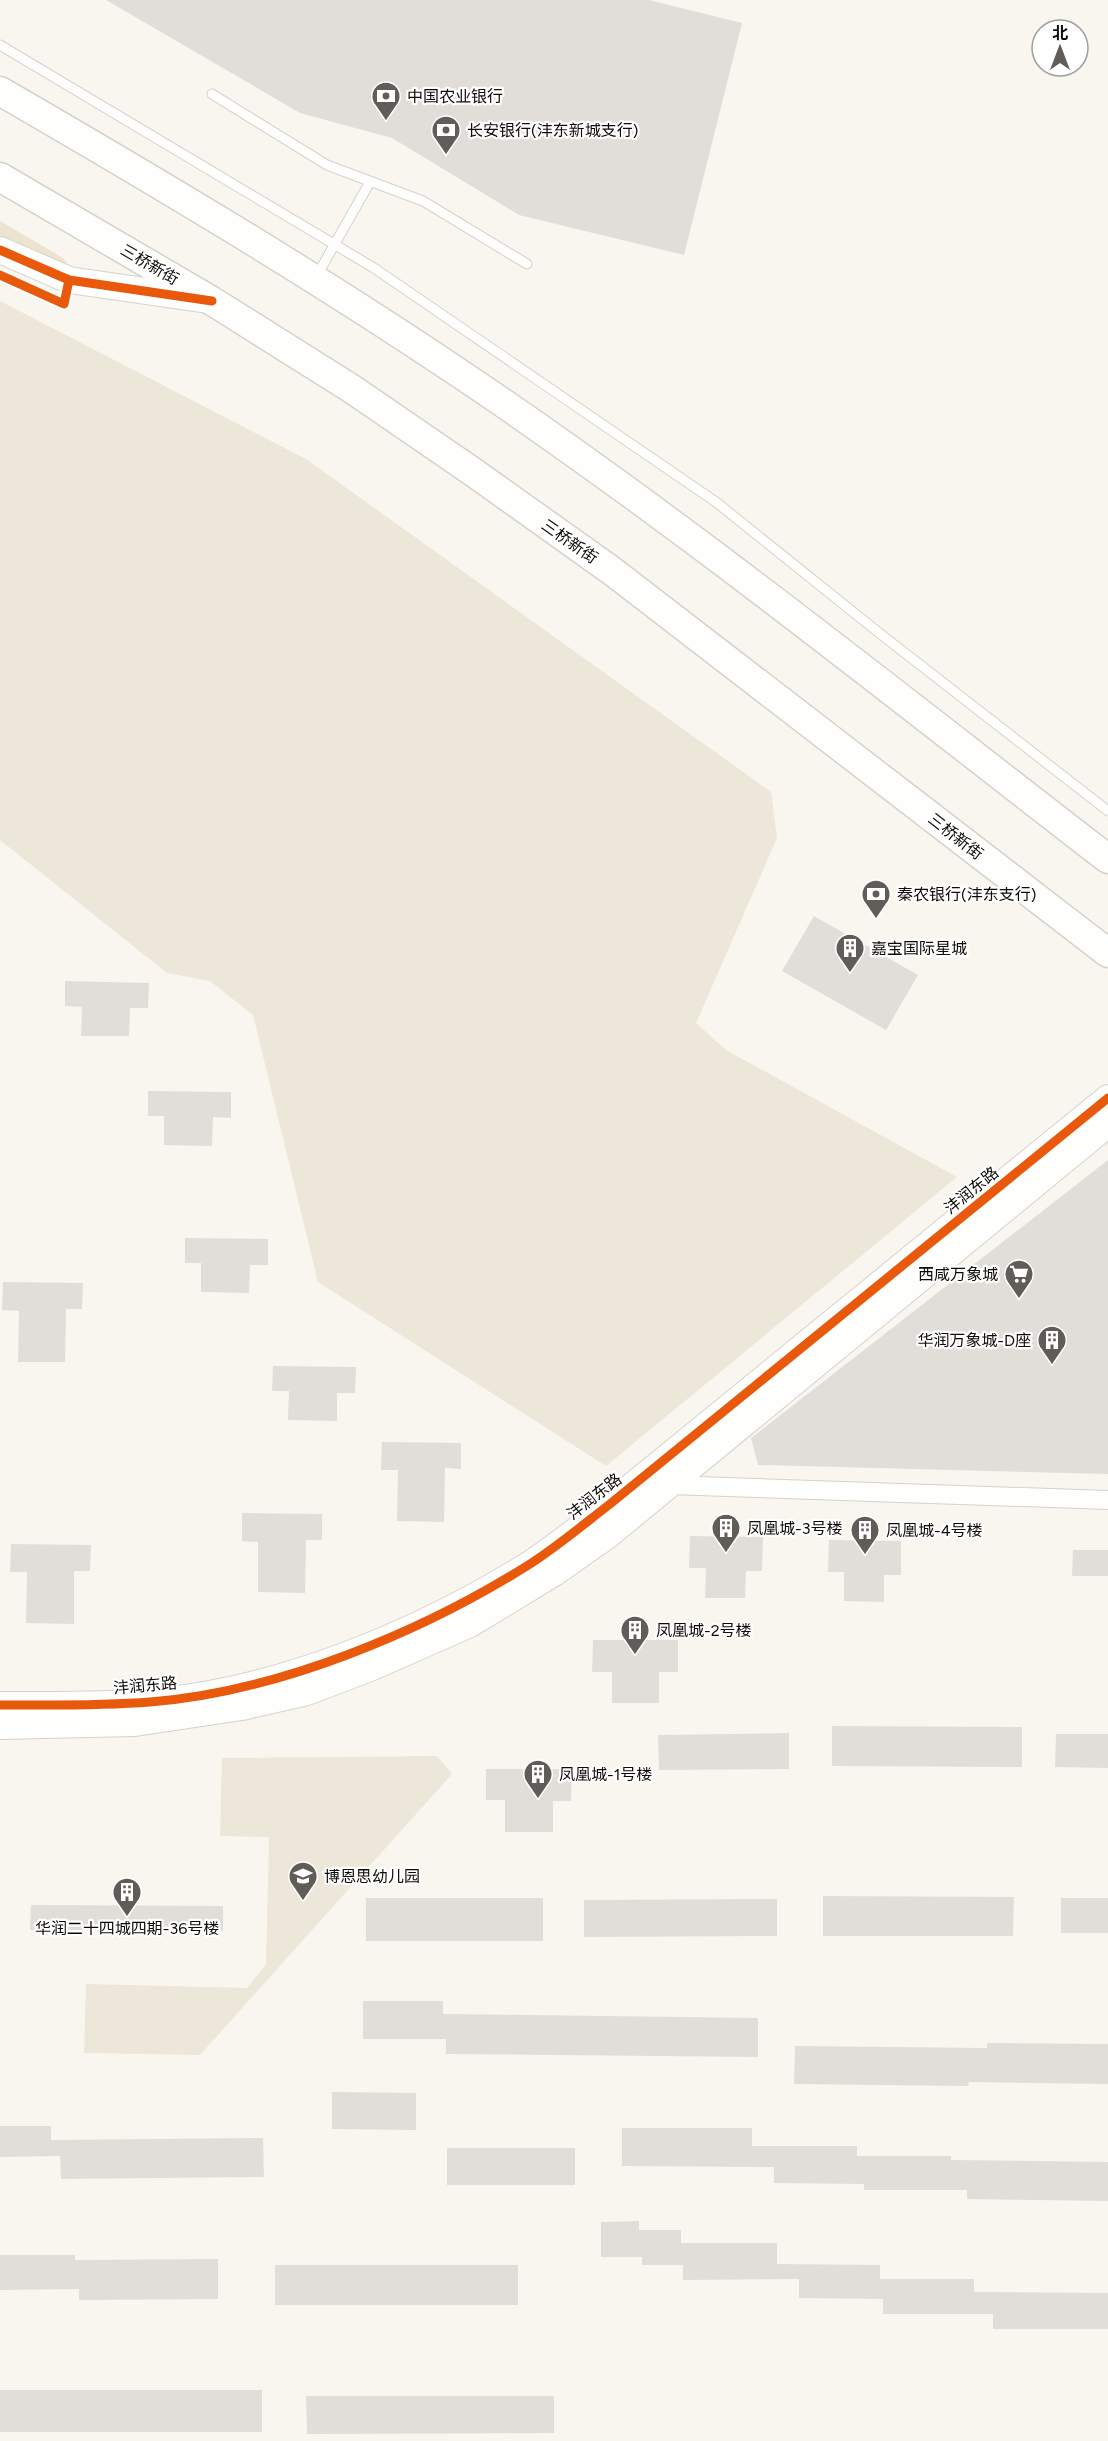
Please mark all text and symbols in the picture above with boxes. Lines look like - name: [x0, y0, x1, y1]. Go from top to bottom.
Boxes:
- north arrow: [1030, 18, 1090, 78]
- text: 北: [1052, 24, 1068, 43]
- bank icon: 中国农业银行: [370, 80, 402, 122]
- place label: 中国农业银行: [407, 87, 503, 106]
- bank icon: 长安银行(沣东新城支行): [430, 114, 462, 156]
- place label: 长安银行(沣东新城支行): [467, 121, 638, 140]
- street label: 三桥新街: [117, 240, 182, 289]
- street label: 三桥新街: [538, 515, 601, 568]
- street label: 三桥新街: [925, 809, 987, 864]
- bank icon: 秦农银行(沣东支行): [860, 878, 892, 920]
- place label: 秦农银行(沣东支行): [897, 885, 1036, 904]
- building icon: 嘉宝国际星城: [834, 932, 866, 974]
- place label: 嘉宝国际星城: [871, 939, 967, 958]
- street label: 沣润东路: [940, 1163, 1002, 1218]
- supermarket icon: 西咸万象城: [1003, 1258, 1035, 1300]
- place label: 西咸万象城: [918, 1265, 998, 1284]
- building icon: 华润万象城-D座: [1036, 1324, 1068, 1366]
- place label: 华润万象城-D座: [917, 1331, 1031, 1350]
- street label: 沣润东路: [563, 1469, 625, 1524]
- building icon: 凤凰城-3号楼: [710, 1512, 742, 1554]
- building icon: 凤凰城-4号楼: [849, 1514, 881, 1556]
- place label: 凤凰城-3号楼: [747, 1519, 842, 1538]
- place label: 凤凰城-4号楼: [886, 1521, 983, 1540]
- building icon: 凤凰城-2号楼: [619, 1614, 651, 1656]
- place label: 凤凰城-2号楼: [656, 1621, 752, 1640]
- street label: 沣润东路: [112, 1673, 178, 1698]
- building icon: 凤凰城-1号楼: [522, 1758, 554, 1800]
- place label: 凤凰城-1号楼: [559, 1765, 652, 1784]
- school or university icon: 博恩思幼儿园: [287, 1860, 319, 1902]
- place label: 博恩思幼儿园: [324, 1867, 420, 1886]
- building icon: 华润二十四城四期-36号楼: [111, 1876, 143, 1918]
- place label: 华润二十四城四期-36号楼: [35, 1919, 219, 1938]

